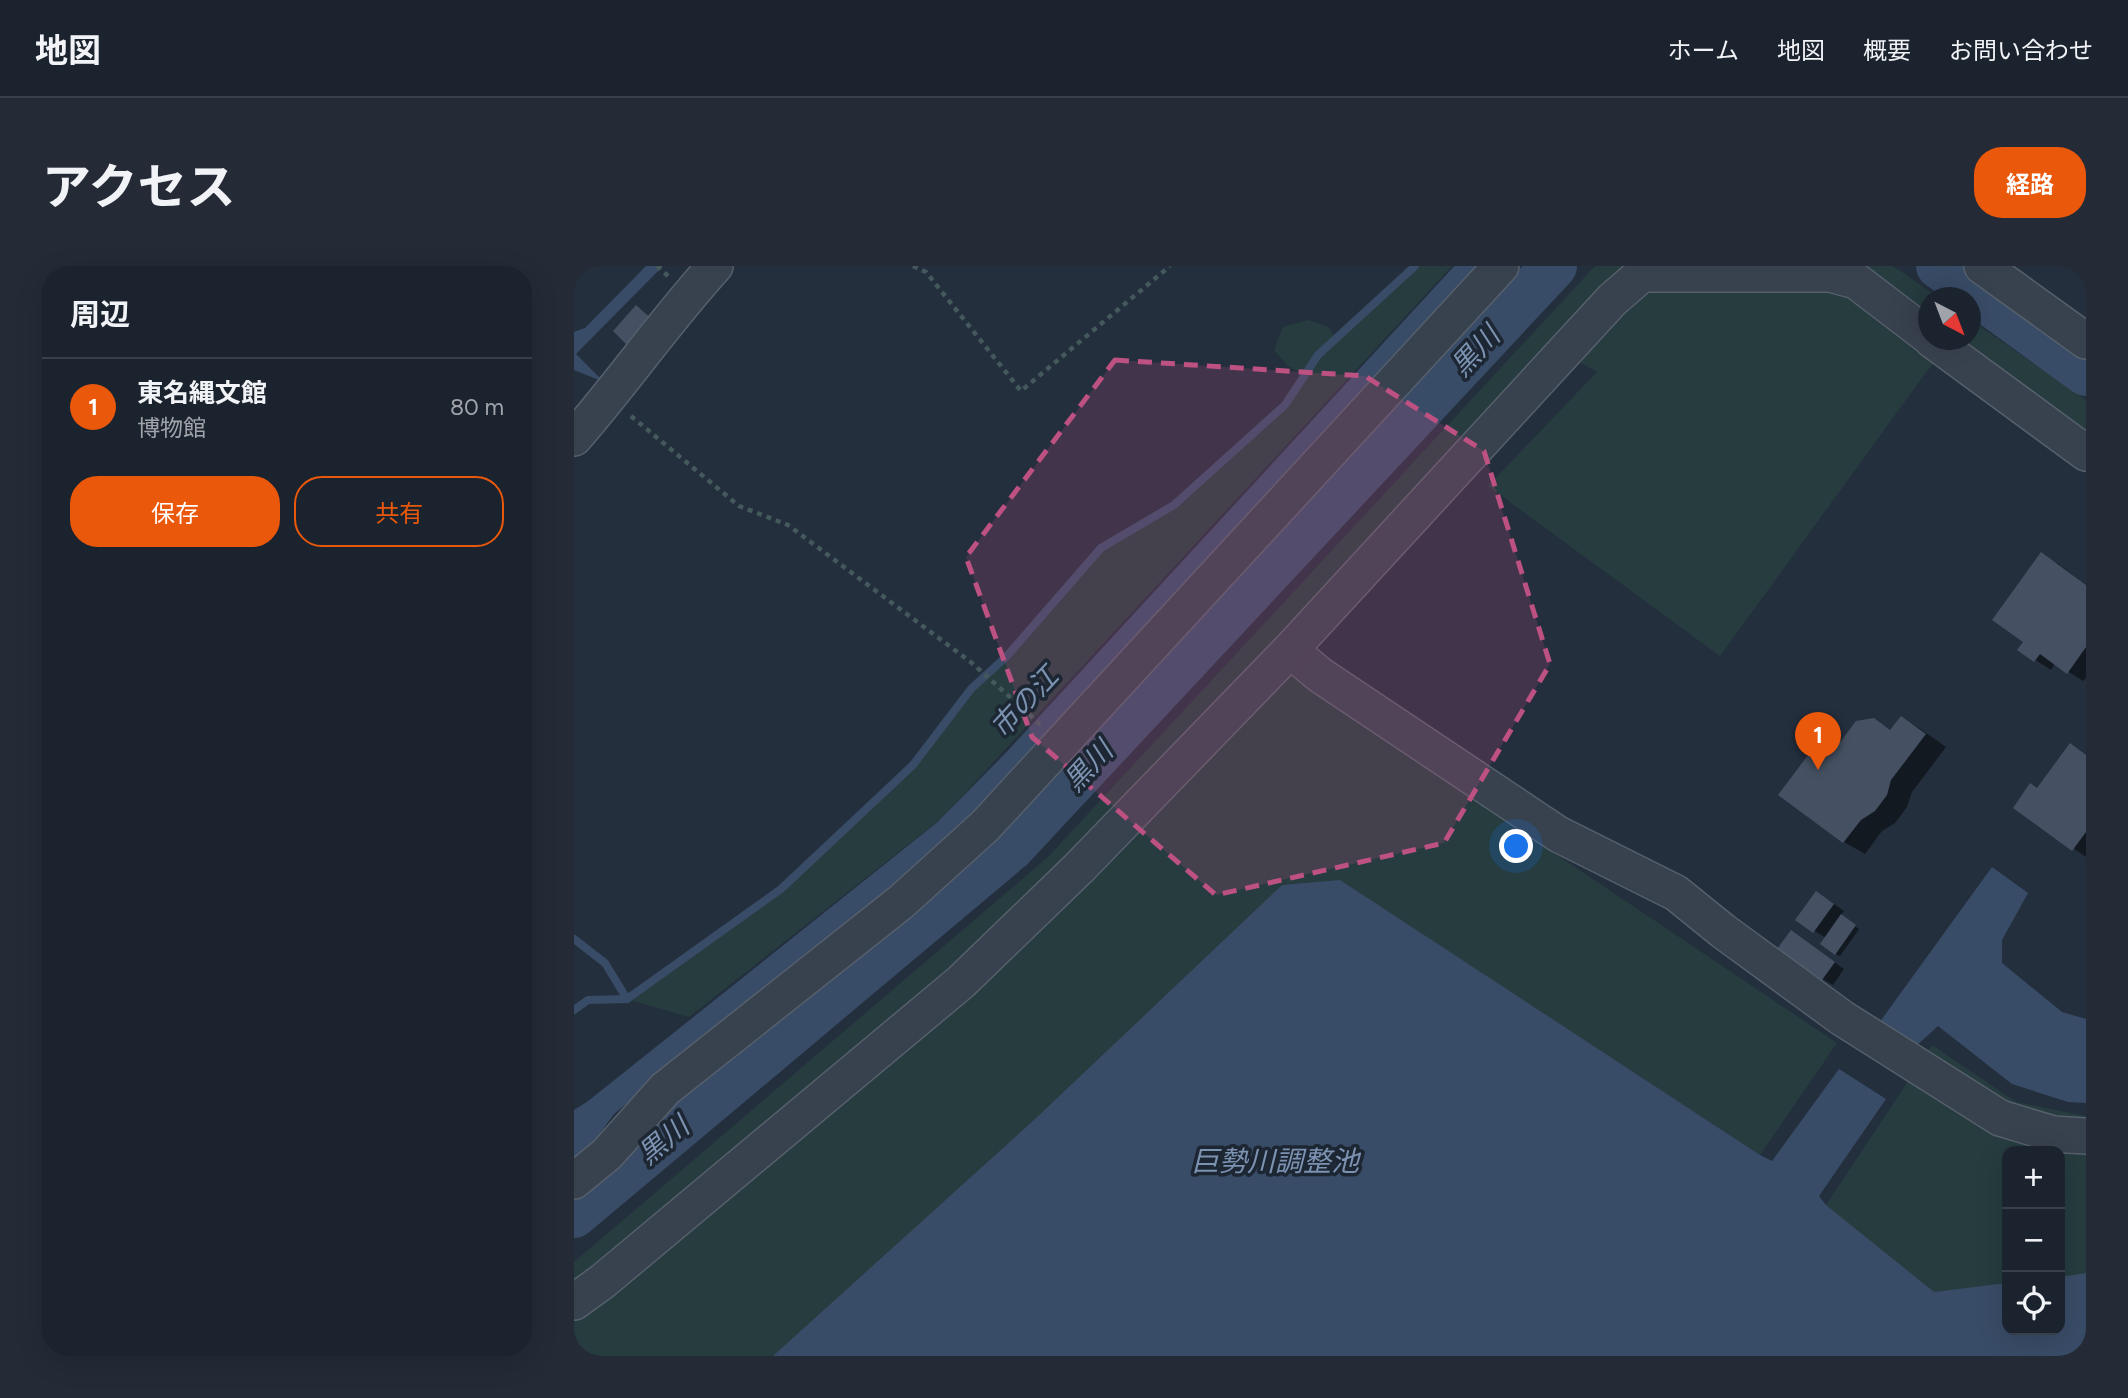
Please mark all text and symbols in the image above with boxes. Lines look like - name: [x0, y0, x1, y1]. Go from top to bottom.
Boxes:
- text: 地図: [35, 31, 101, 70]
- text: ホーム: [1668, 36, 1739, 65]
- text: 地図: [1777, 36, 1825, 65]
- text: 概要: [1863, 36, 1911, 65]
- text: お問い合わせ: [1949, 36, 2093, 65]
- button: 経路: [1974, 147, 2086, 218]
- text: アクセス: [42, 157, 236, 216]
- north arrow: [1918, 287, 1981, 350]
- text: 周辺: [70, 296, 130, 333]
- water label: 黒川: [1443, 317, 1509, 383]
- text: 東名縄文館: [137, 377, 267, 409]
- text: 1: [88, 393, 98, 421]
- text: 80 m: [450, 393, 504, 421]
- text: 博物館: [137, 414, 206, 442]
- button: 保存: [70, 476, 280, 547]
- button: 共有: [294, 476, 504, 547]
- water label: 市の江: [983, 658, 1067, 744]
- pin: 1: [1795, 712, 1841, 770]
- water label: 黒川: [1056, 732, 1122, 798]
- your location: [1499, 829, 1533, 863]
- water label: 黒川: [631, 1107, 698, 1171]
- water label: 巨勢川調整池: [1191, 1144, 1362, 1178]
- map controls: [2002, 1146, 2065, 1335]
- button: +: [2002, 1146, 2065, 1209]
- button: −: [2002, 1209, 2065, 1272]
- button: locate: [2002, 1272, 2065, 1335]

